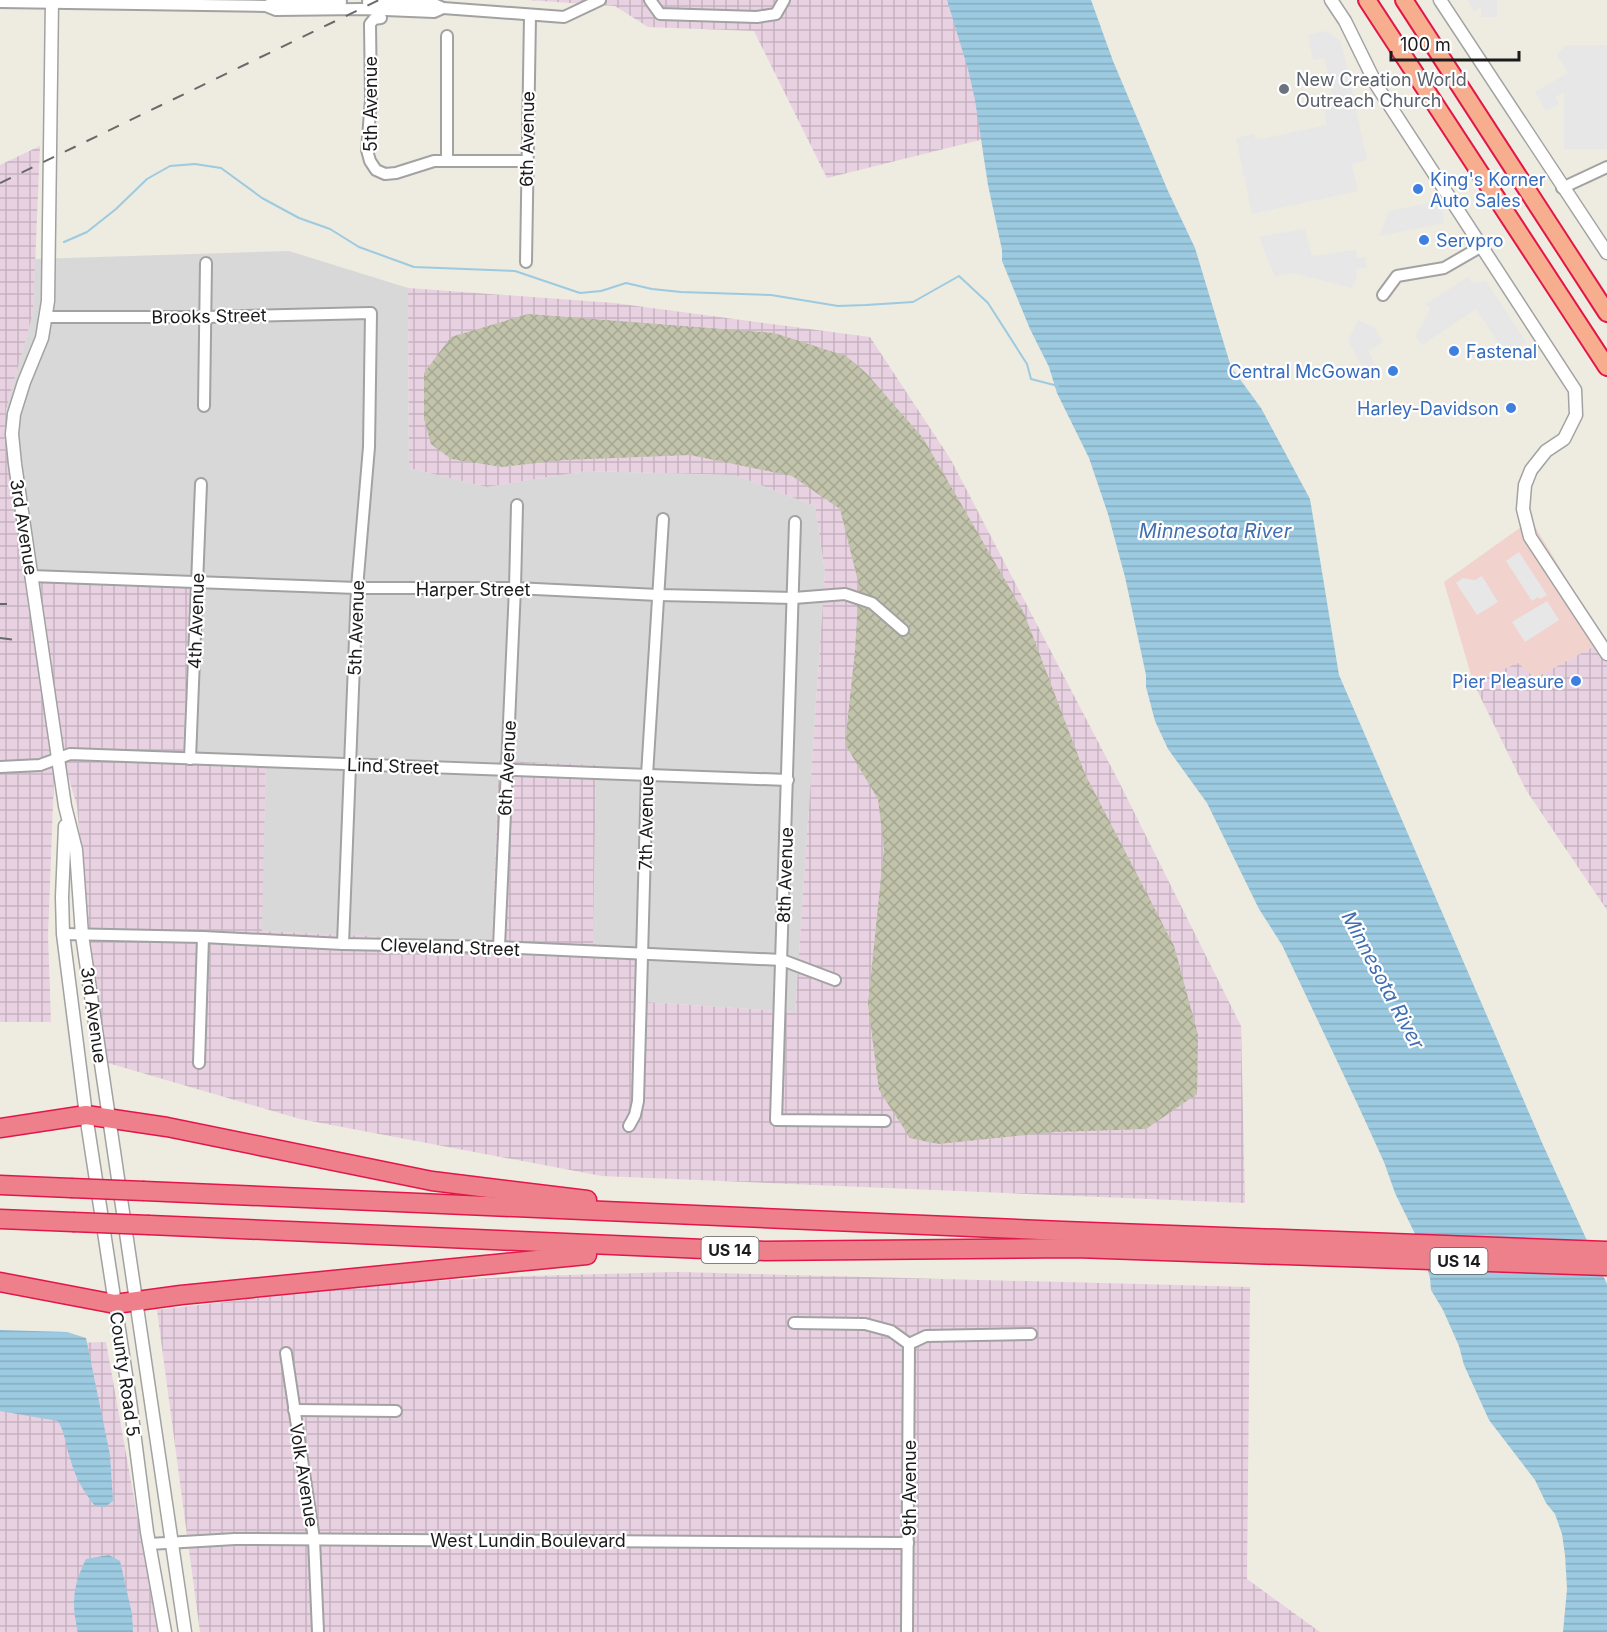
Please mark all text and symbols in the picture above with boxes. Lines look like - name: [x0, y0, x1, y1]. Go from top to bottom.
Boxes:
- scale bar: [1391, 24, 1518, 62]
- text: 100 m: [1400, 34, 1451, 55]
- street label: 5th Avenue: [360, 56, 381, 152]
- place label: New Creation World Outreach Church: [1296, 69, 1467, 111]
- marker: New Creation World Outreach Church: [1277, 82, 1291, 96]
- street label: 6th Avenue: [516, 91, 538, 187]
- place label: King's Korner Auto Sales: [1430, 169, 1546, 211]
- marker: King's Korner Auto Sales: [1411, 182, 1425, 196]
- place label: Servpro: [1436, 230, 1504, 251]
- marker: Servpro: [1417, 233, 1431, 247]
- street label: Brooks Street: [151, 304, 267, 328]
- place label: Fastenal: [1466, 341, 1537, 362]
- marker: Fastenal: [1447, 344, 1461, 358]
- place label: Central McGowan: [1229, 361, 1381, 382]
- marker: Central McGowan: [1386, 364, 1400, 378]
- place label: Harley-Davidson: [1357, 398, 1499, 419]
- marker: Harley-Davidson: [1504, 401, 1518, 415]
- street label: 3rd Avenue: [6, 477, 42, 577]
- water label: Minnesota River: [1139, 519, 1292, 543]
- street label: 4th Avenue: [184, 572, 208, 670]
- street label: Harper Street: [416, 579, 530, 600]
- street label: 5th Avenue: [344, 580, 368, 676]
- place label: Pier Pleasure: [1452, 671, 1564, 692]
- marker: Pier Pleasure: [1569, 674, 1583, 688]
- street label: 6th Avenue: [494, 720, 520, 816]
- street label: Lind Street: [347, 754, 439, 778]
- street label: 7th Avenue: [635, 775, 657, 871]
- street label: 8th Avenue: [773, 827, 797, 923]
- water label: Minnesota River: [1337, 907, 1430, 1053]
- street label: Cleveland Street: [380, 934, 520, 960]
- street label: 3rd Avenue: [77, 966, 111, 1064]
- road number: US 14: [702, 1237, 758, 1263]
- road number: US 14: [1430, 1248, 1488, 1274]
- street label: County Road 5: [106, 1310, 144, 1438]
- street label: Volk Avenue: [285, 1422, 323, 1528]
- street label: 9th Avenue: [899, 1440, 920, 1536]
- street label: West Lundin Boulevard: [430, 1530, 626, 1551]

